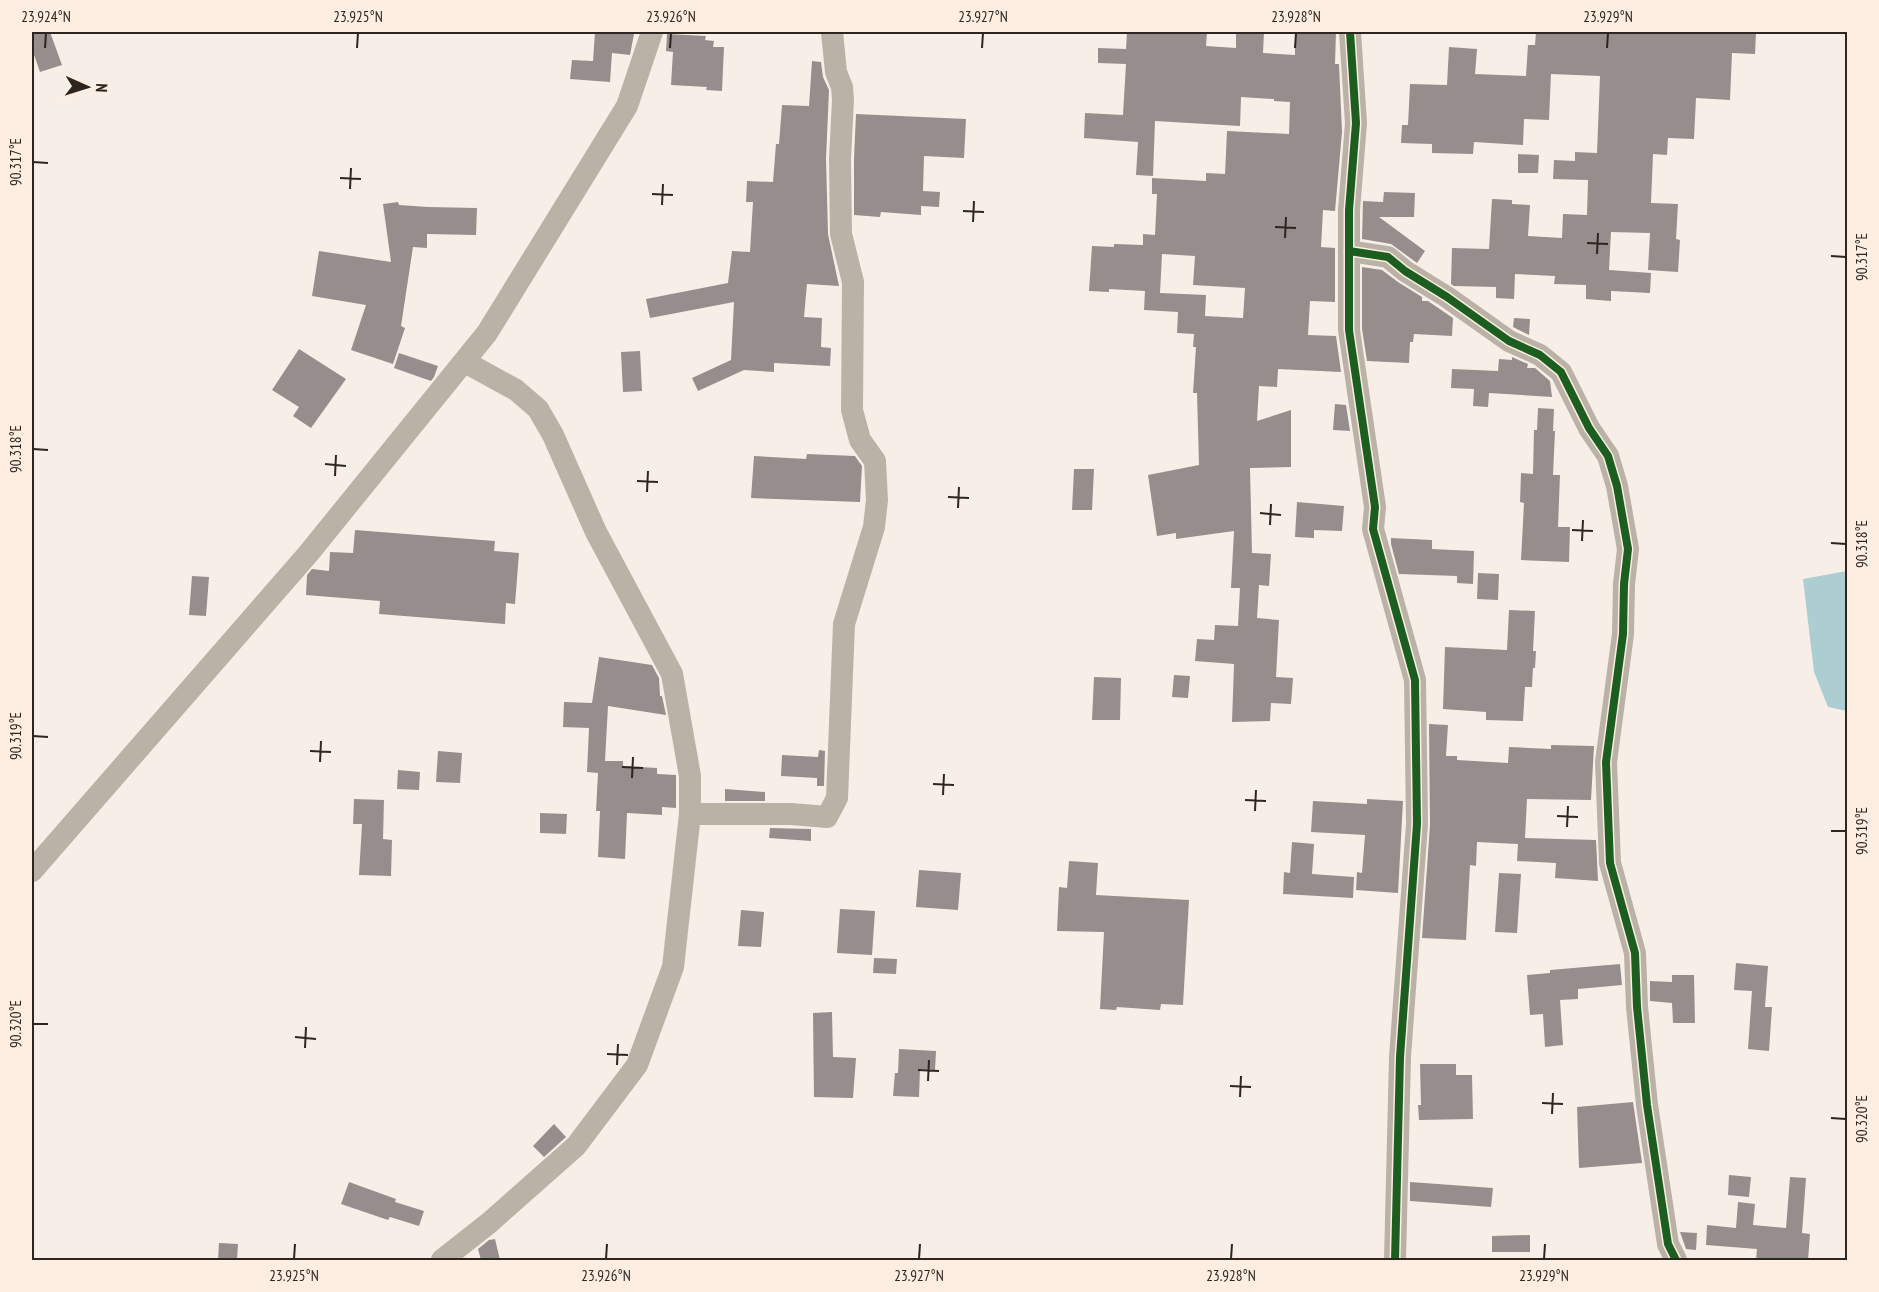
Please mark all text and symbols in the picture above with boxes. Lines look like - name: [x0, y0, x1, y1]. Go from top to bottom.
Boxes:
- text: 23.924°N: [21, 7, 71, 26]
- text: 23.925°N: [333, 7, 383, 26]
- text: 23.926°N: [646, 7, 696, 26]
- text: 23.927°N: [958, 7, 1008, 26]
- text: 23.928°N: [1271, 7, 1321, 26]
- text: 23.929°N: [1583, 7, 1633, 26]
- north arrow: [57, 57, 117, 117]
- text: N: [92, 83, 112, 93]
- text: 90.317°E: [6, 138, 25, 186]
- text: 90.317°E: [1852, 233, 1871, 281]
- text: 90.318°E: [6, 425, 25, 473]
- text: 90.318°E: [1852, 520, 1871, 568]
- text: 90.319°E: [6, 712, 25, 760]
- text: 90.319°E: [1852, 807, 1871, 855]
- text: 90.320°E: [6, 1000, 25, 1048]
- text: 90.320°E: [1852, 1095, 1871, 1143]
- text: 23.925°N: [269, 1266, 319, 1285]
- text: 23.926°N: [581, 1266, 631, 1285]
- text: 23.927°N: [894, 1266, 944, 1285]
- text: 23.928°N: [1206, 1266, 1256, 1285]
- text: 23.929°N: [1519, 1266, 1569, 1285]

